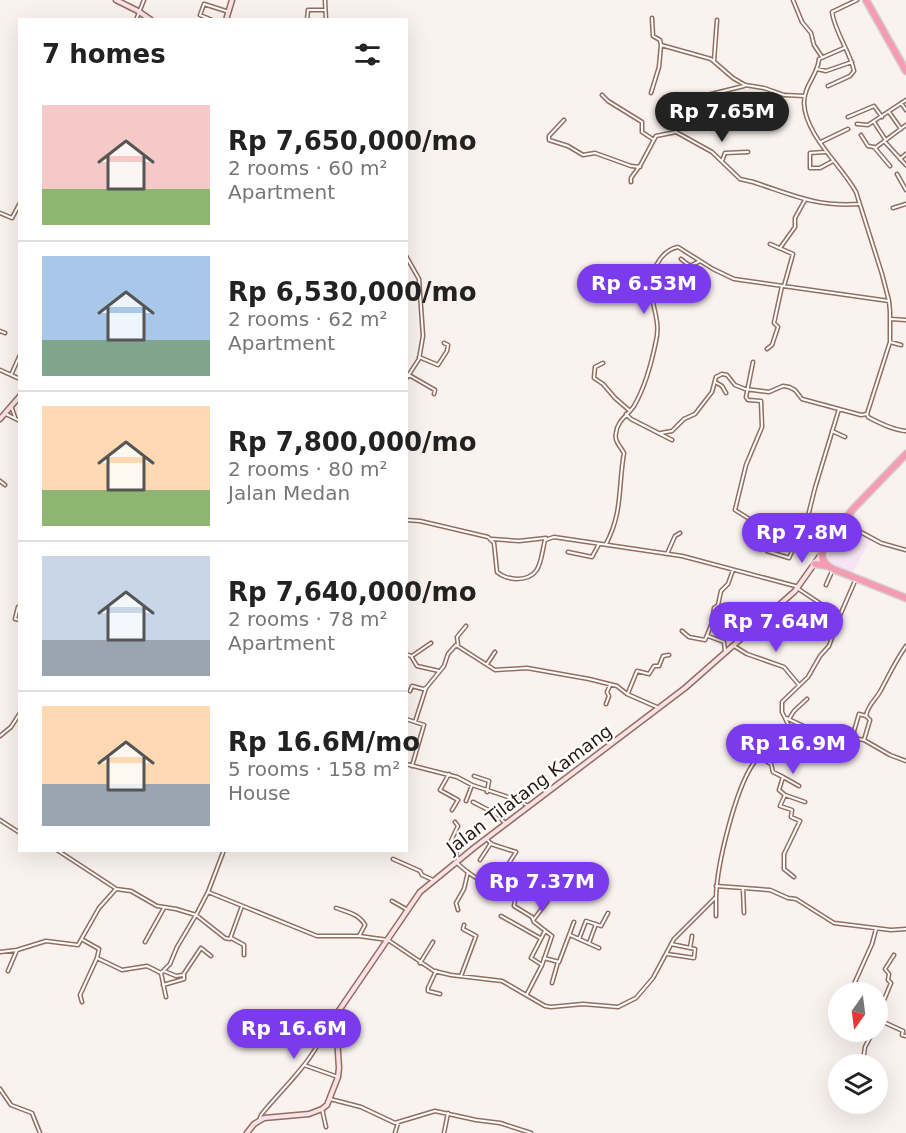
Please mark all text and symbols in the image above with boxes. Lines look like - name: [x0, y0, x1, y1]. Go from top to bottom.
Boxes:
- icon: filters: [351, 38, 384, 71]
- text: 7 homes: [42, 39, 166, 69]
- pin: Rp 7.65M: [660, 92, 784, 143]
- text: Rp 7.65M: [669, 99, 775, 123]
- text: Rp 7,650,000/mo: [228, 126, 477, 156]
- icon: home: [90, 129, 162, 201]
- text: 2 rooms · 60 m²: [228, 156, 388, 180]
- text: Apartment: [228, 180, 335, 204]
- pin: Rp 6.53M: [582, 264, 706, 315]
- text: Rp 6.53M: [591, 271, 697, 295]
- text: Rp 6,530,000/mo: [228, 277, 477, 307]
- icon: home: [90, 280, 162, 352]
- text: 2 rooms · 62 m²: [228, 307, 388, 331]
- text: Apartment: [228, 331, 335, 355]
- text: Rp 7,800,000/mo: [228, 427, 477, 457]
- icon: home: [90, 430, 162, 502]
- text: 2 rooms · 80 m²: [228, 457, 388, 481]
- text: Jalan Medan: [228, 481, 350, 505]
- pin: Rp 7.8M: [747, 513, 857, 564]
- text: Rp 7.8M: [756, 520, 848, 544]
- text: Rp 7,640,000/mo: [228, 577, 477, 607]
- icon: home: [90, 580, 162, 652]
- pin: Rp 7.64M: [714, 602, 838, 653]
- text: 2 rooms · 78 m²: [228, 607, 388, 631]
- text: Rp 7.64M: [723, 609, 829, 633]
- text: Apartment: [228, 631, 335, 655]
- street label: Jalan Tilatang Kamang: [441, 720, 616, 859]
- pin: Rp 16.9M: [731, 724, 855, 775]
- text: Rp 16.6M/mo: [228, 727, 420, 757]
- icon: home: [90, 730, 162, 802]
- text: Rp 16.9M: [740, 731, 846, 755]
- text: 5 rooms · 158 m²: [228, 757, 400, 781]
- text: House: [228, 781, 291, 805]
- pin: Rp 7.37M: [480, 862, 604, 913]
- text: Rp 7.37M: [489, 869, 595, 893]
- north arrow: [828, 982, 888, 1042]
- map controls: [828, 982, 888, 1114]
- pin: Rp 16.6M: [232, 1009, 356, 1060]
- text: Rp 16.6M: [241, 1016, 347, 1040]
- button: layers: [828, 1054, 888, 1114]

